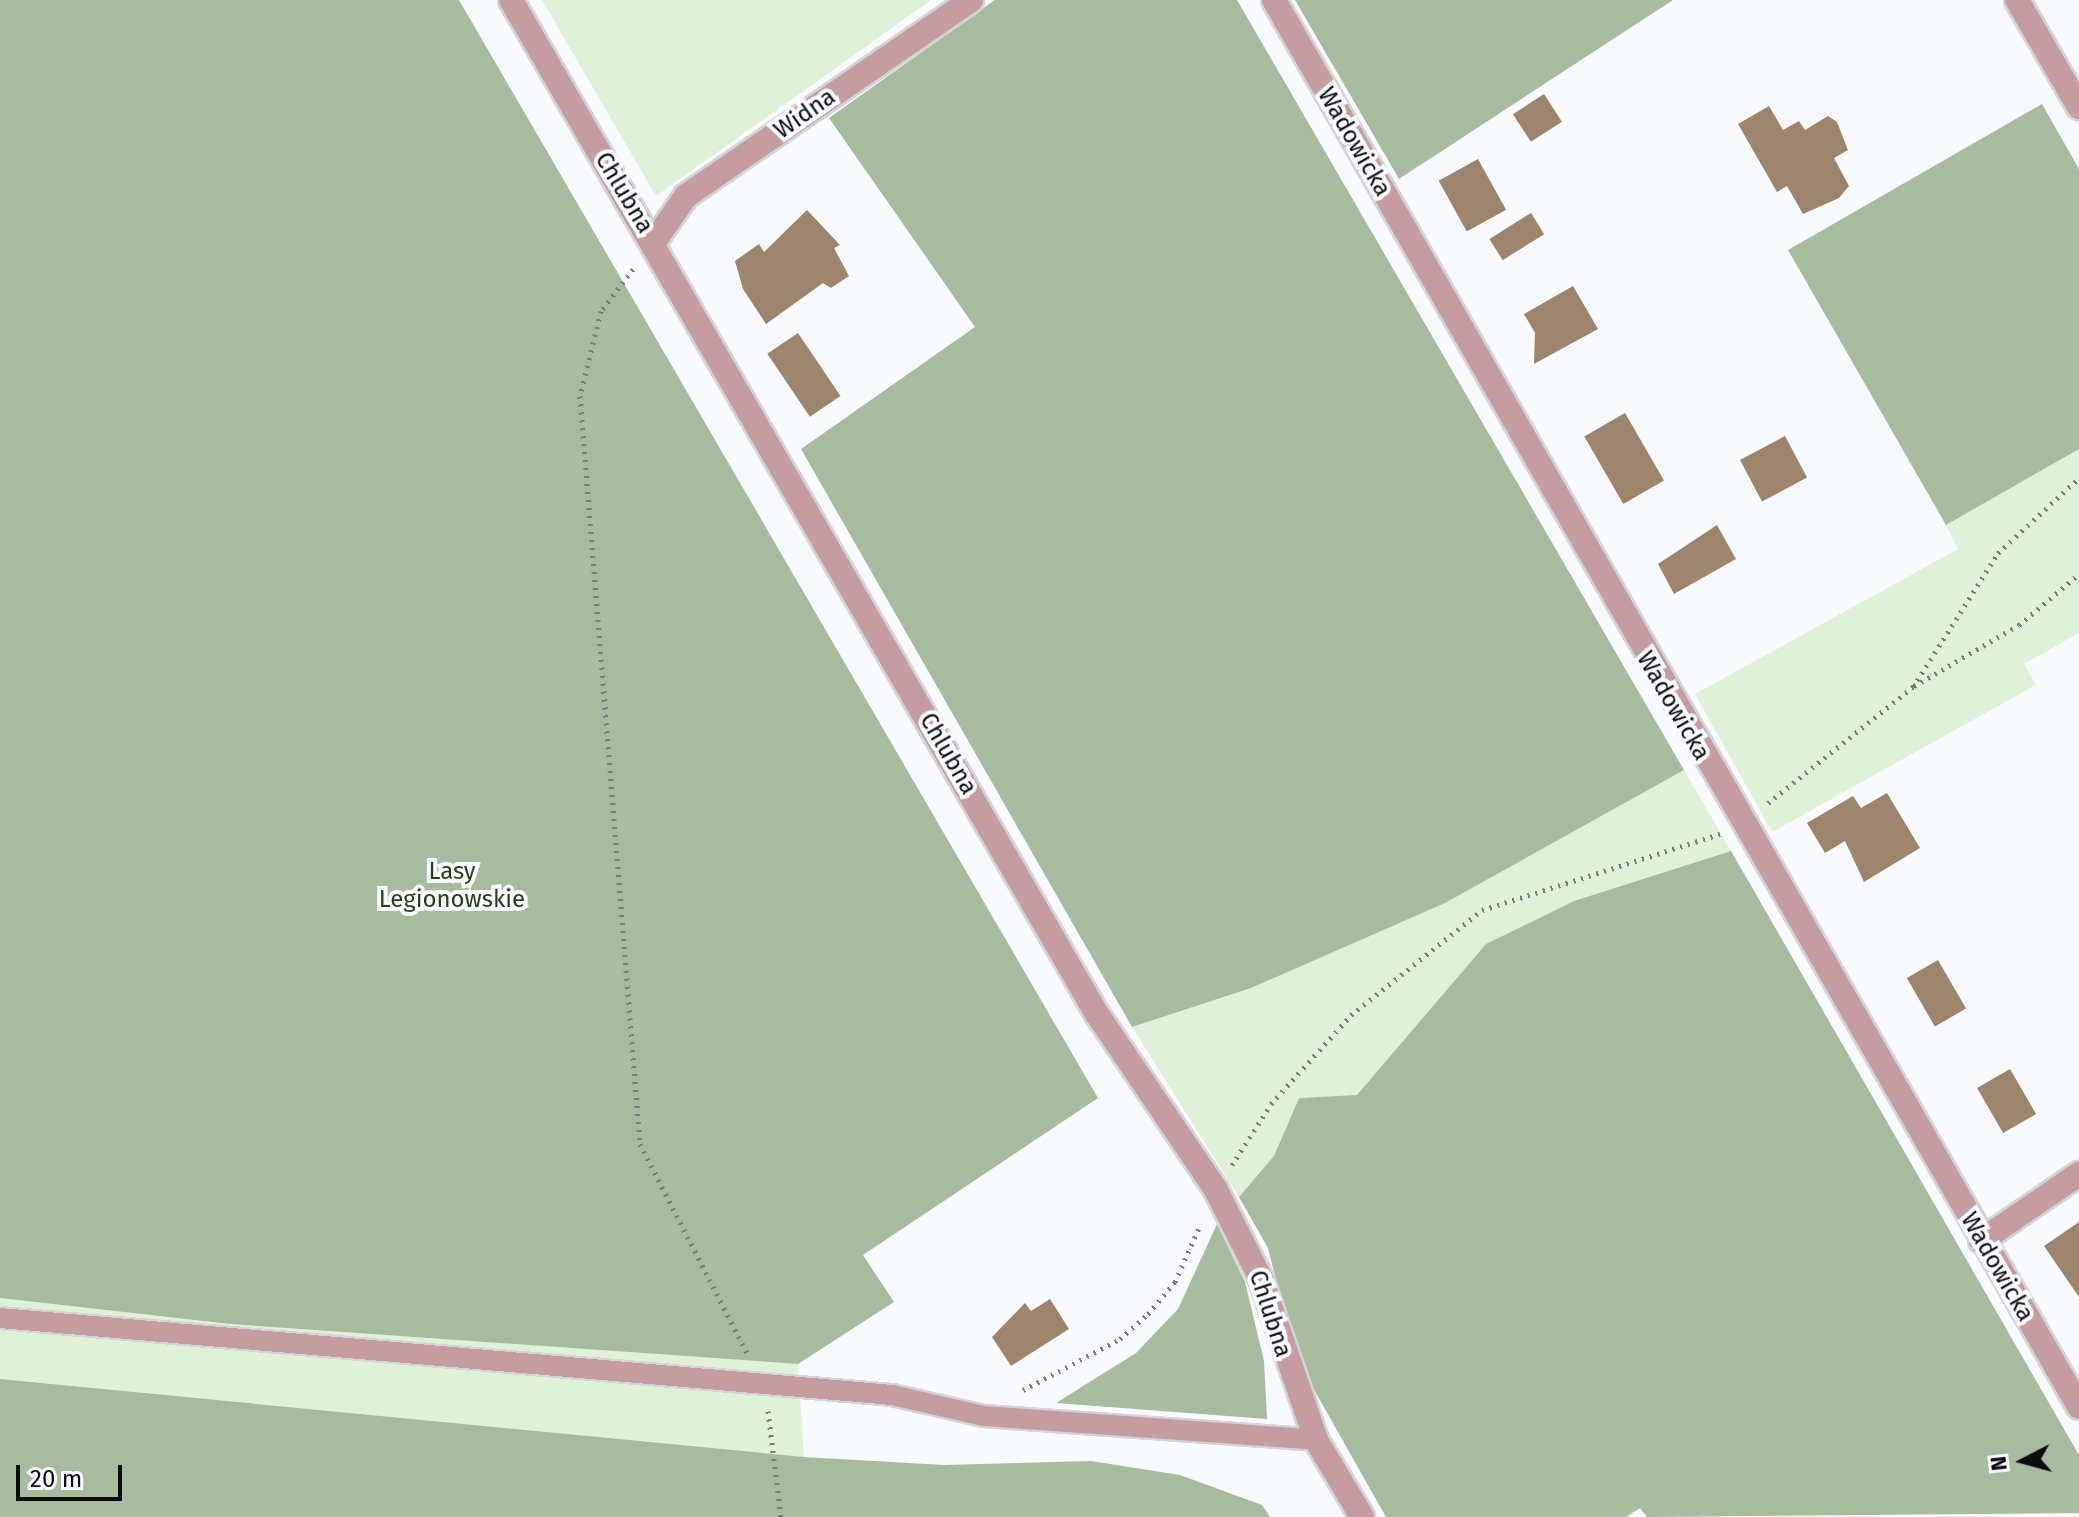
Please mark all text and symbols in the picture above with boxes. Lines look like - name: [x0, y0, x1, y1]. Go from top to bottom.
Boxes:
- street label: Wadowicka: [1311, 82, 1397, 202]
- street label: Widna: [769, 83, 841, 145]
- street label: Chlubna: [589, 147, 659, 239]
- street label: Wadowicka: [1630, 646, 1716, 766]
- street label: Chlubna: [913, 708, 983, 800]
- park label: Lasy Legionowskie: [379, 858, 525, 914]
- street label: Wadowicka: [1954, 1207, 2040, 1327]
- street label: Chlubna: [1242, 1267, 1298, 1361]
- north arrow: [1983, 1421, 2063, 1501]
- scale bar: [20, 1449, 126, 1499]
- text: N: [1984, 1455, 2013, 1472]
- text: 20 m: [30, 1465, 82, 1493]

